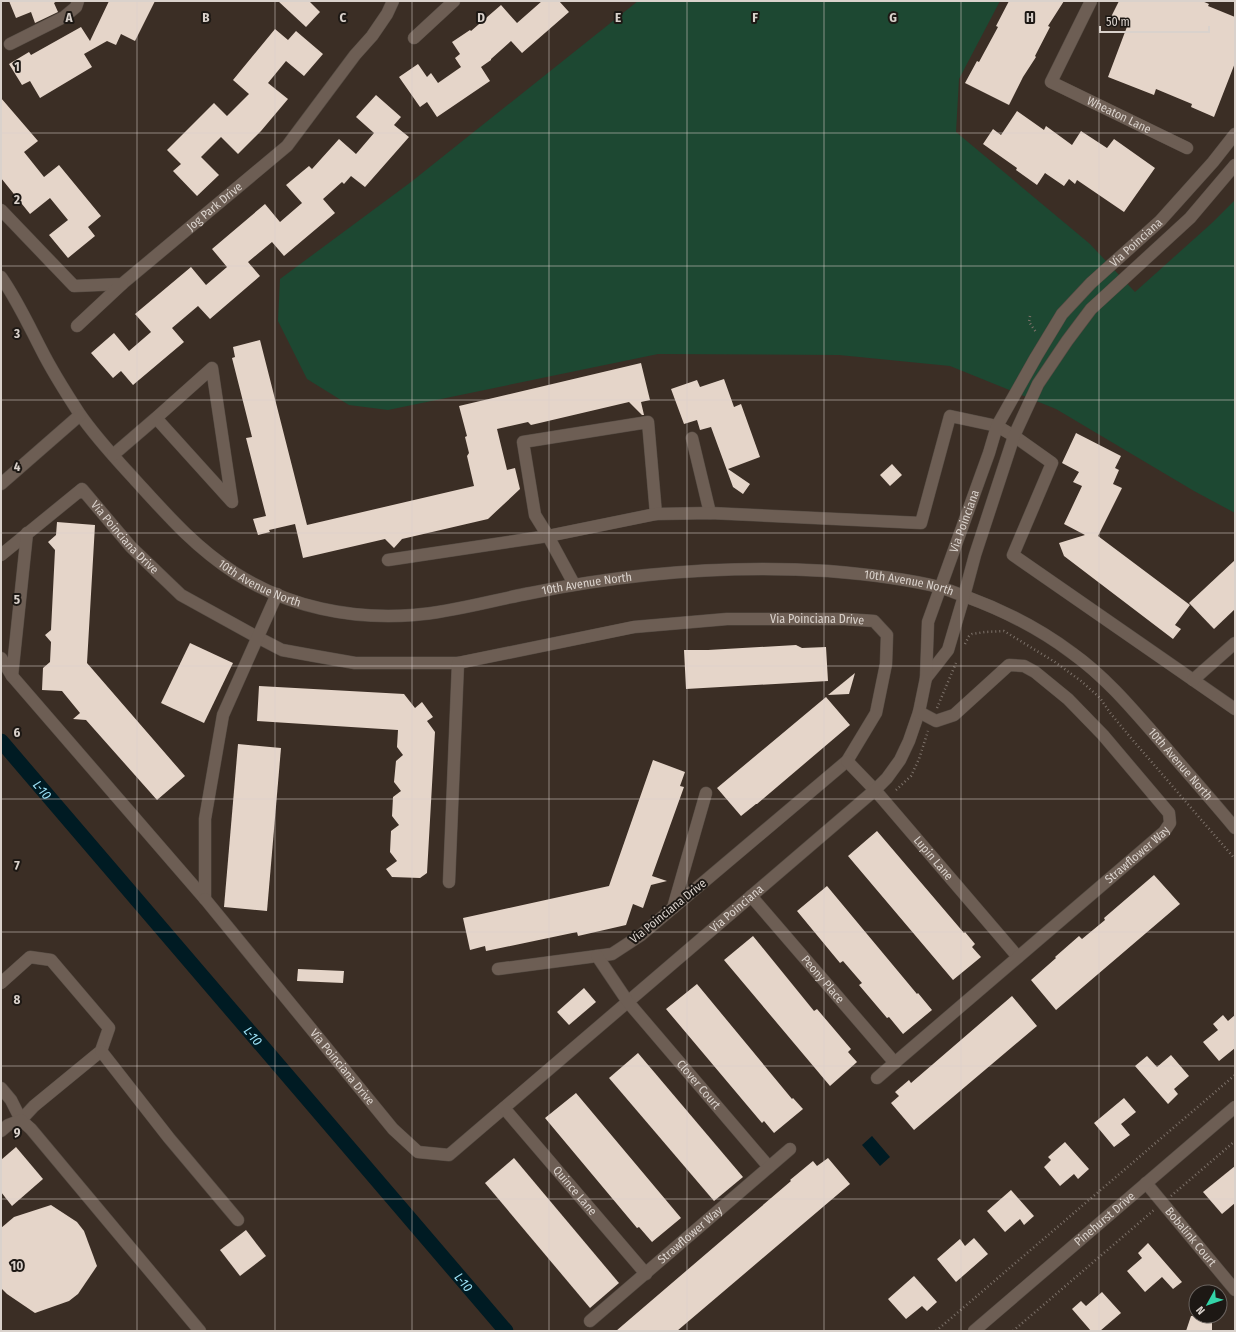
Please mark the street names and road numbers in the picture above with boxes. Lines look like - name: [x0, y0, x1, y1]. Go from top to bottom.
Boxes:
- street label: Wheaton Lane: [1085, 94, 1154, 137]
- street label: Jog Park Drive: [184, 180, 245, 234]
- street label: Via Poinciana: [1107, 215, 1165, 270]
- street label: Via Poinciana: [947, 488, 982, 554]
- street label: Via Poinciana Drive: [88, 498, 162, 577]
- street label: 10th Avenue North: [215, 557, 303, 610]
- street label: 10th Avenue North: [863, 567, 956, 599]
- street label: 10th Avenue North: [540, 570, 633, 598]
- street label: Via Poinciana Drive: [770, 612, 865, 627]
- street label: 10th Avenue North: [1145, 725, 1215, 803]
- street label: Strawflower Way: [1102, 823, 1173, 886]
- street label: Lupin Lane: [911, 833, 956, 883]
- street label: Via Poinciana Drive: [627, 876, 709, 946]
- street label: Via Poinciana: [707, 882, 766, 935]
- street label: Peony Place: [798, 953, 847, 1006]
- street label: Via Poinciana Drive: [307, 1026, 378, 1108]
- street label: Clover Court: [674, 1057, 723, 1112]
- street label: Quince Lane: [550, 1163, 600, 1218]
- street label: Pinehurst Drive: [1071, 1189, 1138, 1249]
- street label: Strawflower Way: [655, 1203, 726, 1267]
- street label: Bobalink Court: [1162, 1204, 1219, 1269]

